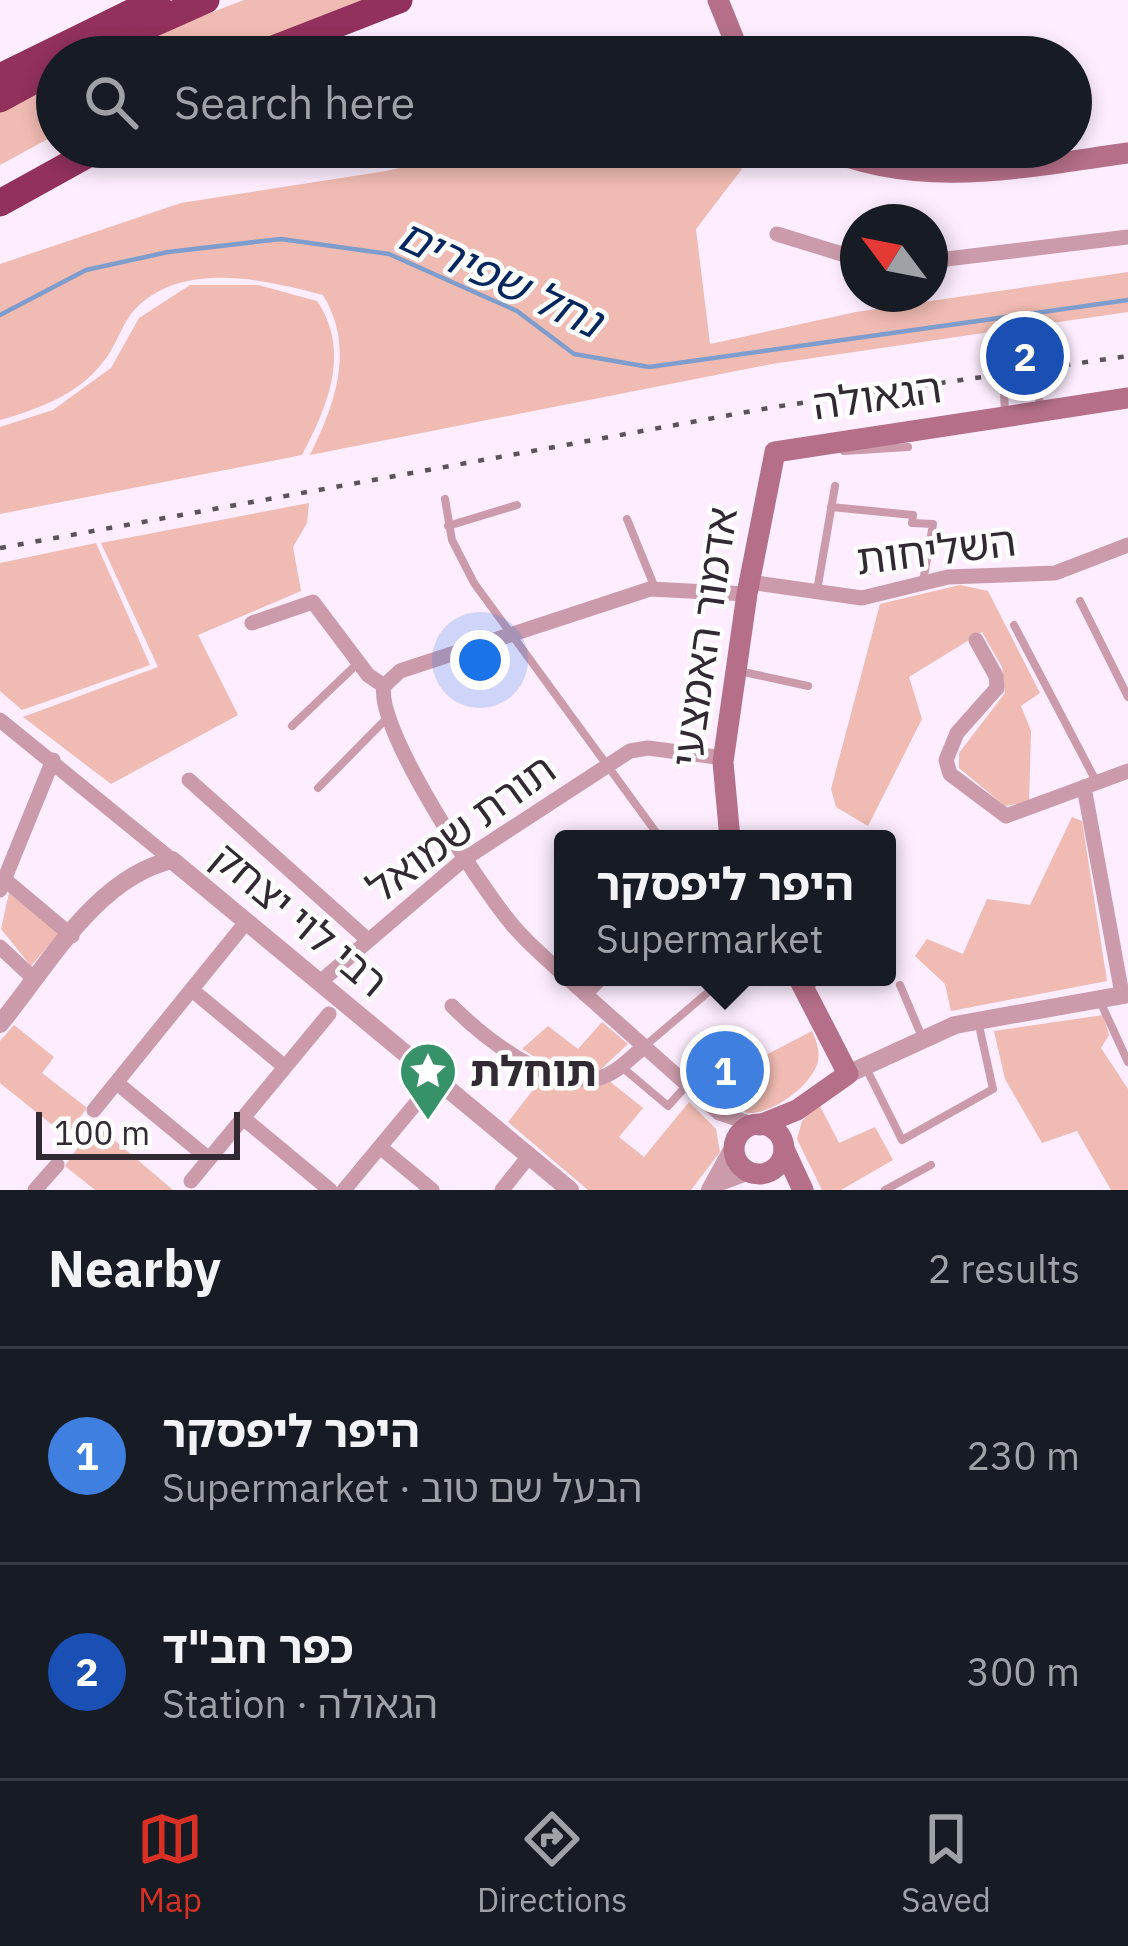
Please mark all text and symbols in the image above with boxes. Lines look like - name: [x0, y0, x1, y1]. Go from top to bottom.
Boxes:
- search box: [36, 36, 1092, 168]
- icon: search: [78, 69, 144, 135]
- text: Search here: [174, 73, 415, 131]
- north arrow: [840, 204, 948, 312]
- water label: נחל שפירים: [389, 205, 615, 351]
- pin: 2: [986, 311, 1064, 401]
- street label: הגאולה: [809, 359, 945, 432]
- street label: אדמור האמצעי: [658, 503, 749, 770]
- street label: השליחות: [853, 512, 1019, 587]
- your location: [450, 630, 510, 690]
- street label: תורת שמואל: [356, 741, 566, 914]
- street label: רבי לוי יצחק: [201, 829, 400, 1008]
- popup: [554, 830, 896, 986]
- text: היפר ליפסקר: [596, 854, 854, 912]
- text: Supermarket: [596, 913, 823, 964]
- pin: 1: [686, 1025, 764, 1115]
- place icon: תוחלת: [397, 1040, 459, 1122]
- place label: תוחלת: [470, 1043, 597, 1098]
- scale bar: [36, 1106, 240, 1159]
- text: 100 m: [54, 1111, 150, 1154]
- text: Nearby: [48, 1235, 221, 1301]
- text: 2 results: [928, 1243, 1080, 1294]
- text: היפר ליפסקר: [162, 1401, 420, 1459]
- text: 1: [75, 1430, 99, 1481]
- text: 230 m: [967, 1430, 1080, 1481]
- text: Supermarket · הבעל שם טוב: [162, 1462, 643, 1513]
- text: כפר חב"ד: [162, 1617, 354, 1675]
- text: 2: [75, 1646, 99, 1697]
- text: 300 m: [967, 1646, 1080, 1697]
- text: Station · הגאולה: [162, 1678, 438, 1729]
- tab: Map: [137, 1806, 203, 1921]
- tab: Directions: [477, 1806, 627, 1921]
- tab: Saved: [901, 1806, 991, 1921]

